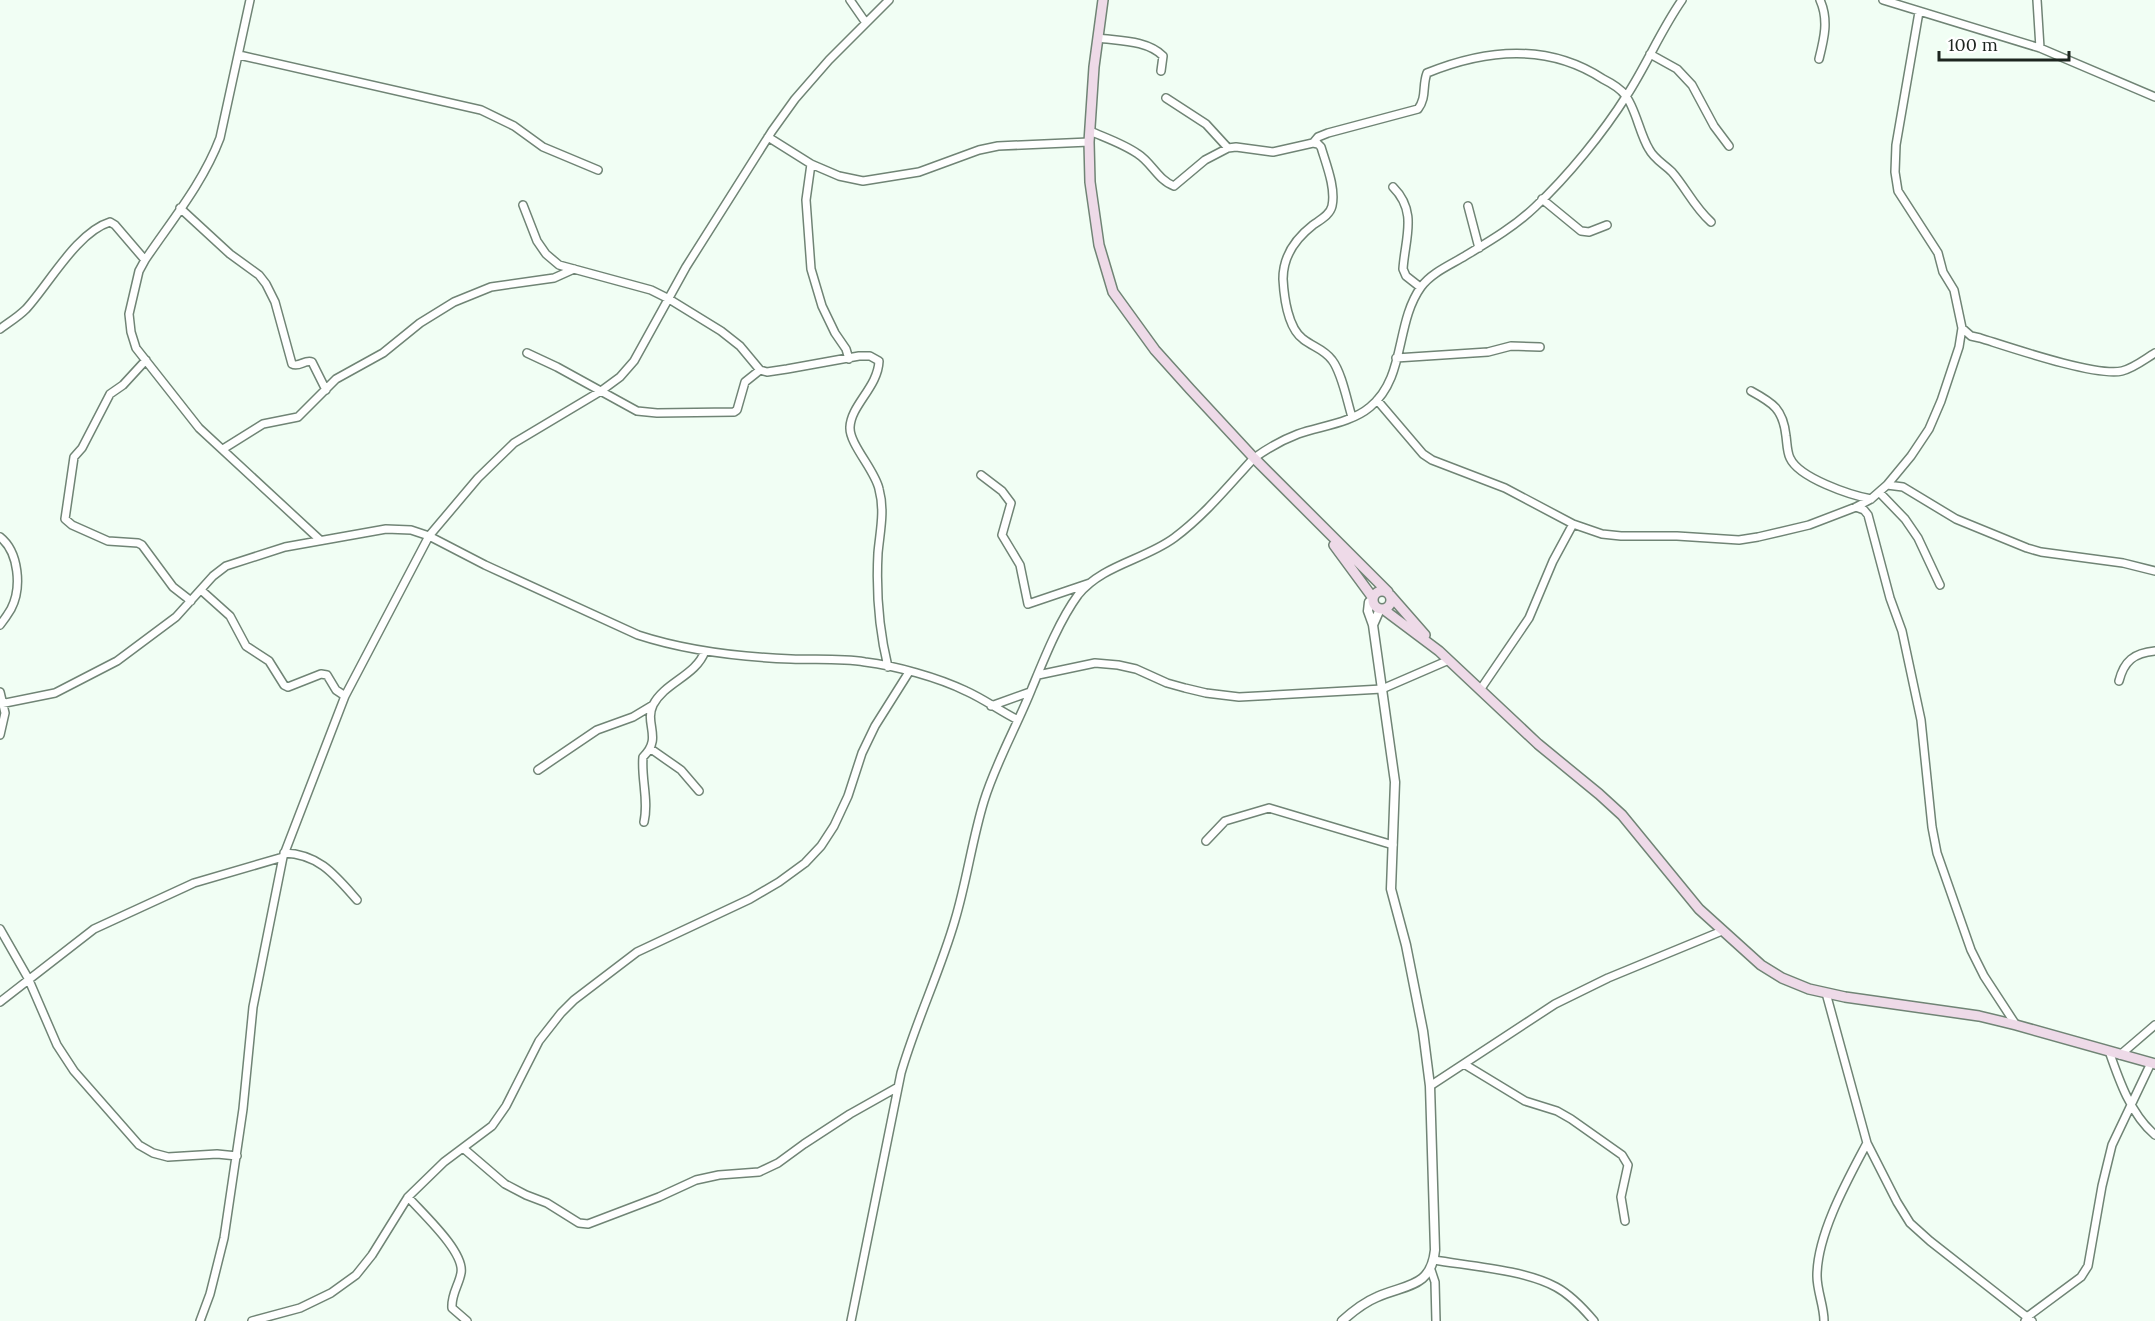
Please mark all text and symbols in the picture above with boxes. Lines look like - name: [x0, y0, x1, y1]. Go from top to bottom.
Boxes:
- scale bar: [1939, 24, 2070, 62]
- text: 100 m: [1948, 33, 1998, 56]

